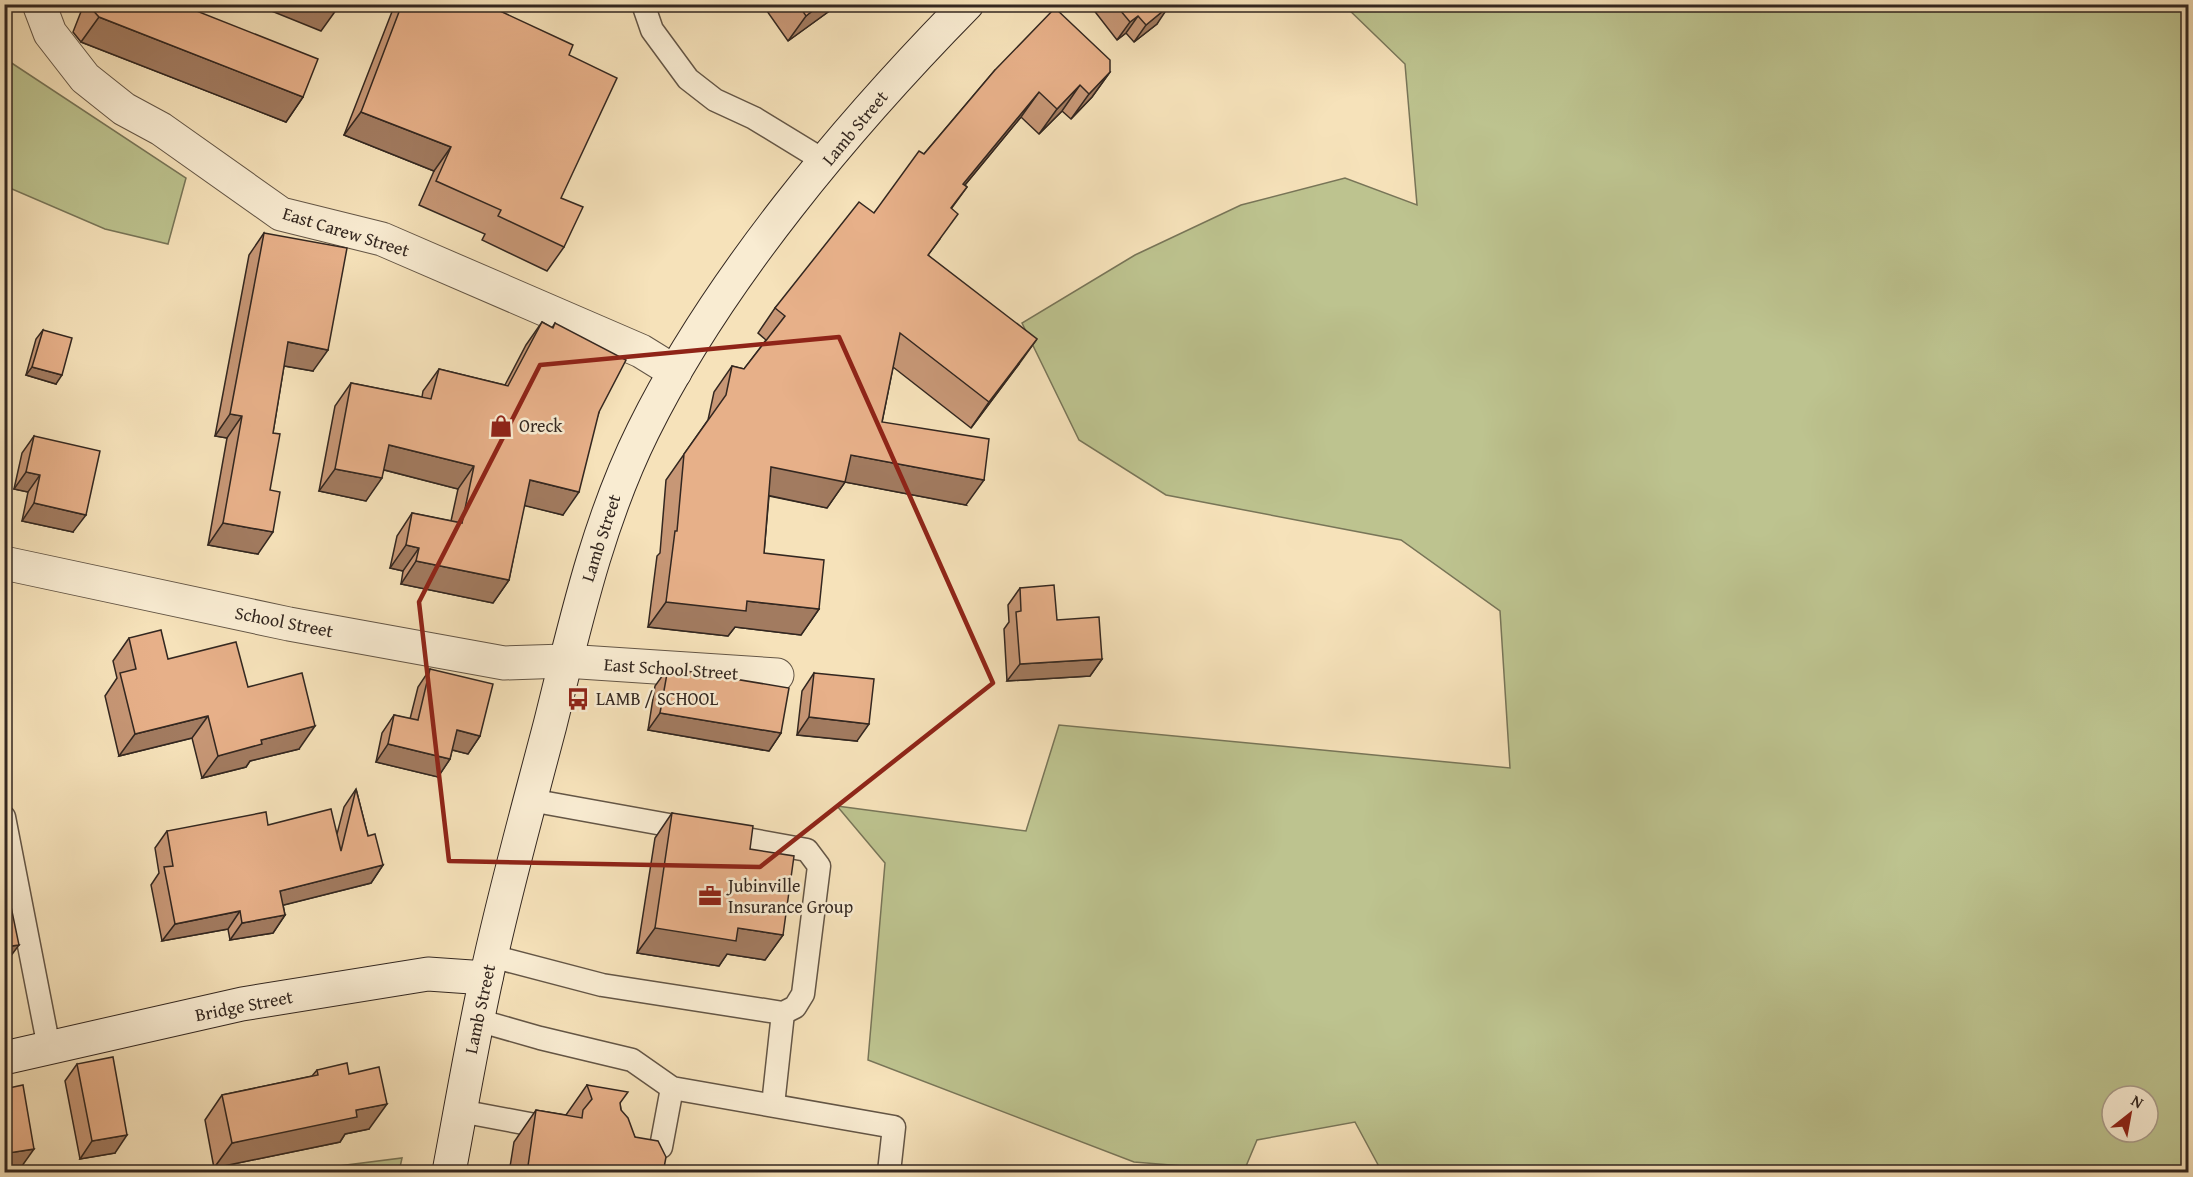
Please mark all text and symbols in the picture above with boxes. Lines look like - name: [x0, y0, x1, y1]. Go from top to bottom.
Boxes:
- street label: Lamb Street: [815, 84, 895, 171]
- street label: East Carew Street: [279, 199, 413, 264]
- place label: Oreck: [519, 412, 563, 439]
- shop icon: Oreck: [488, 413, 514, 439]
- street label: Lamb Street: [574, 490, 628, 585]
- street label: School Street: [233, 599, 336, 644]
- street label: East School Street: [603, 650, 740, 687]
- place label: LAMB / SCHOOL: [596, 685, 718, 712]
- bus stop icon: LAMB / SCHOOL: [565, 686, 591, 712]
- place label: Jubinville Insurance Group: [726, 872, 853, 920]
- office icon: Jubinville Insurance Group: [697, 883, 723, 909]
- street label: Lamb Street: [457, 961, 502, 1056]
- street label: Bridge Street: [193, 983, 296, 1028]
- north arrow: [2100, 1084, 2160, 1144]
- text: N: [2127, 1088, 2149, 1114]

